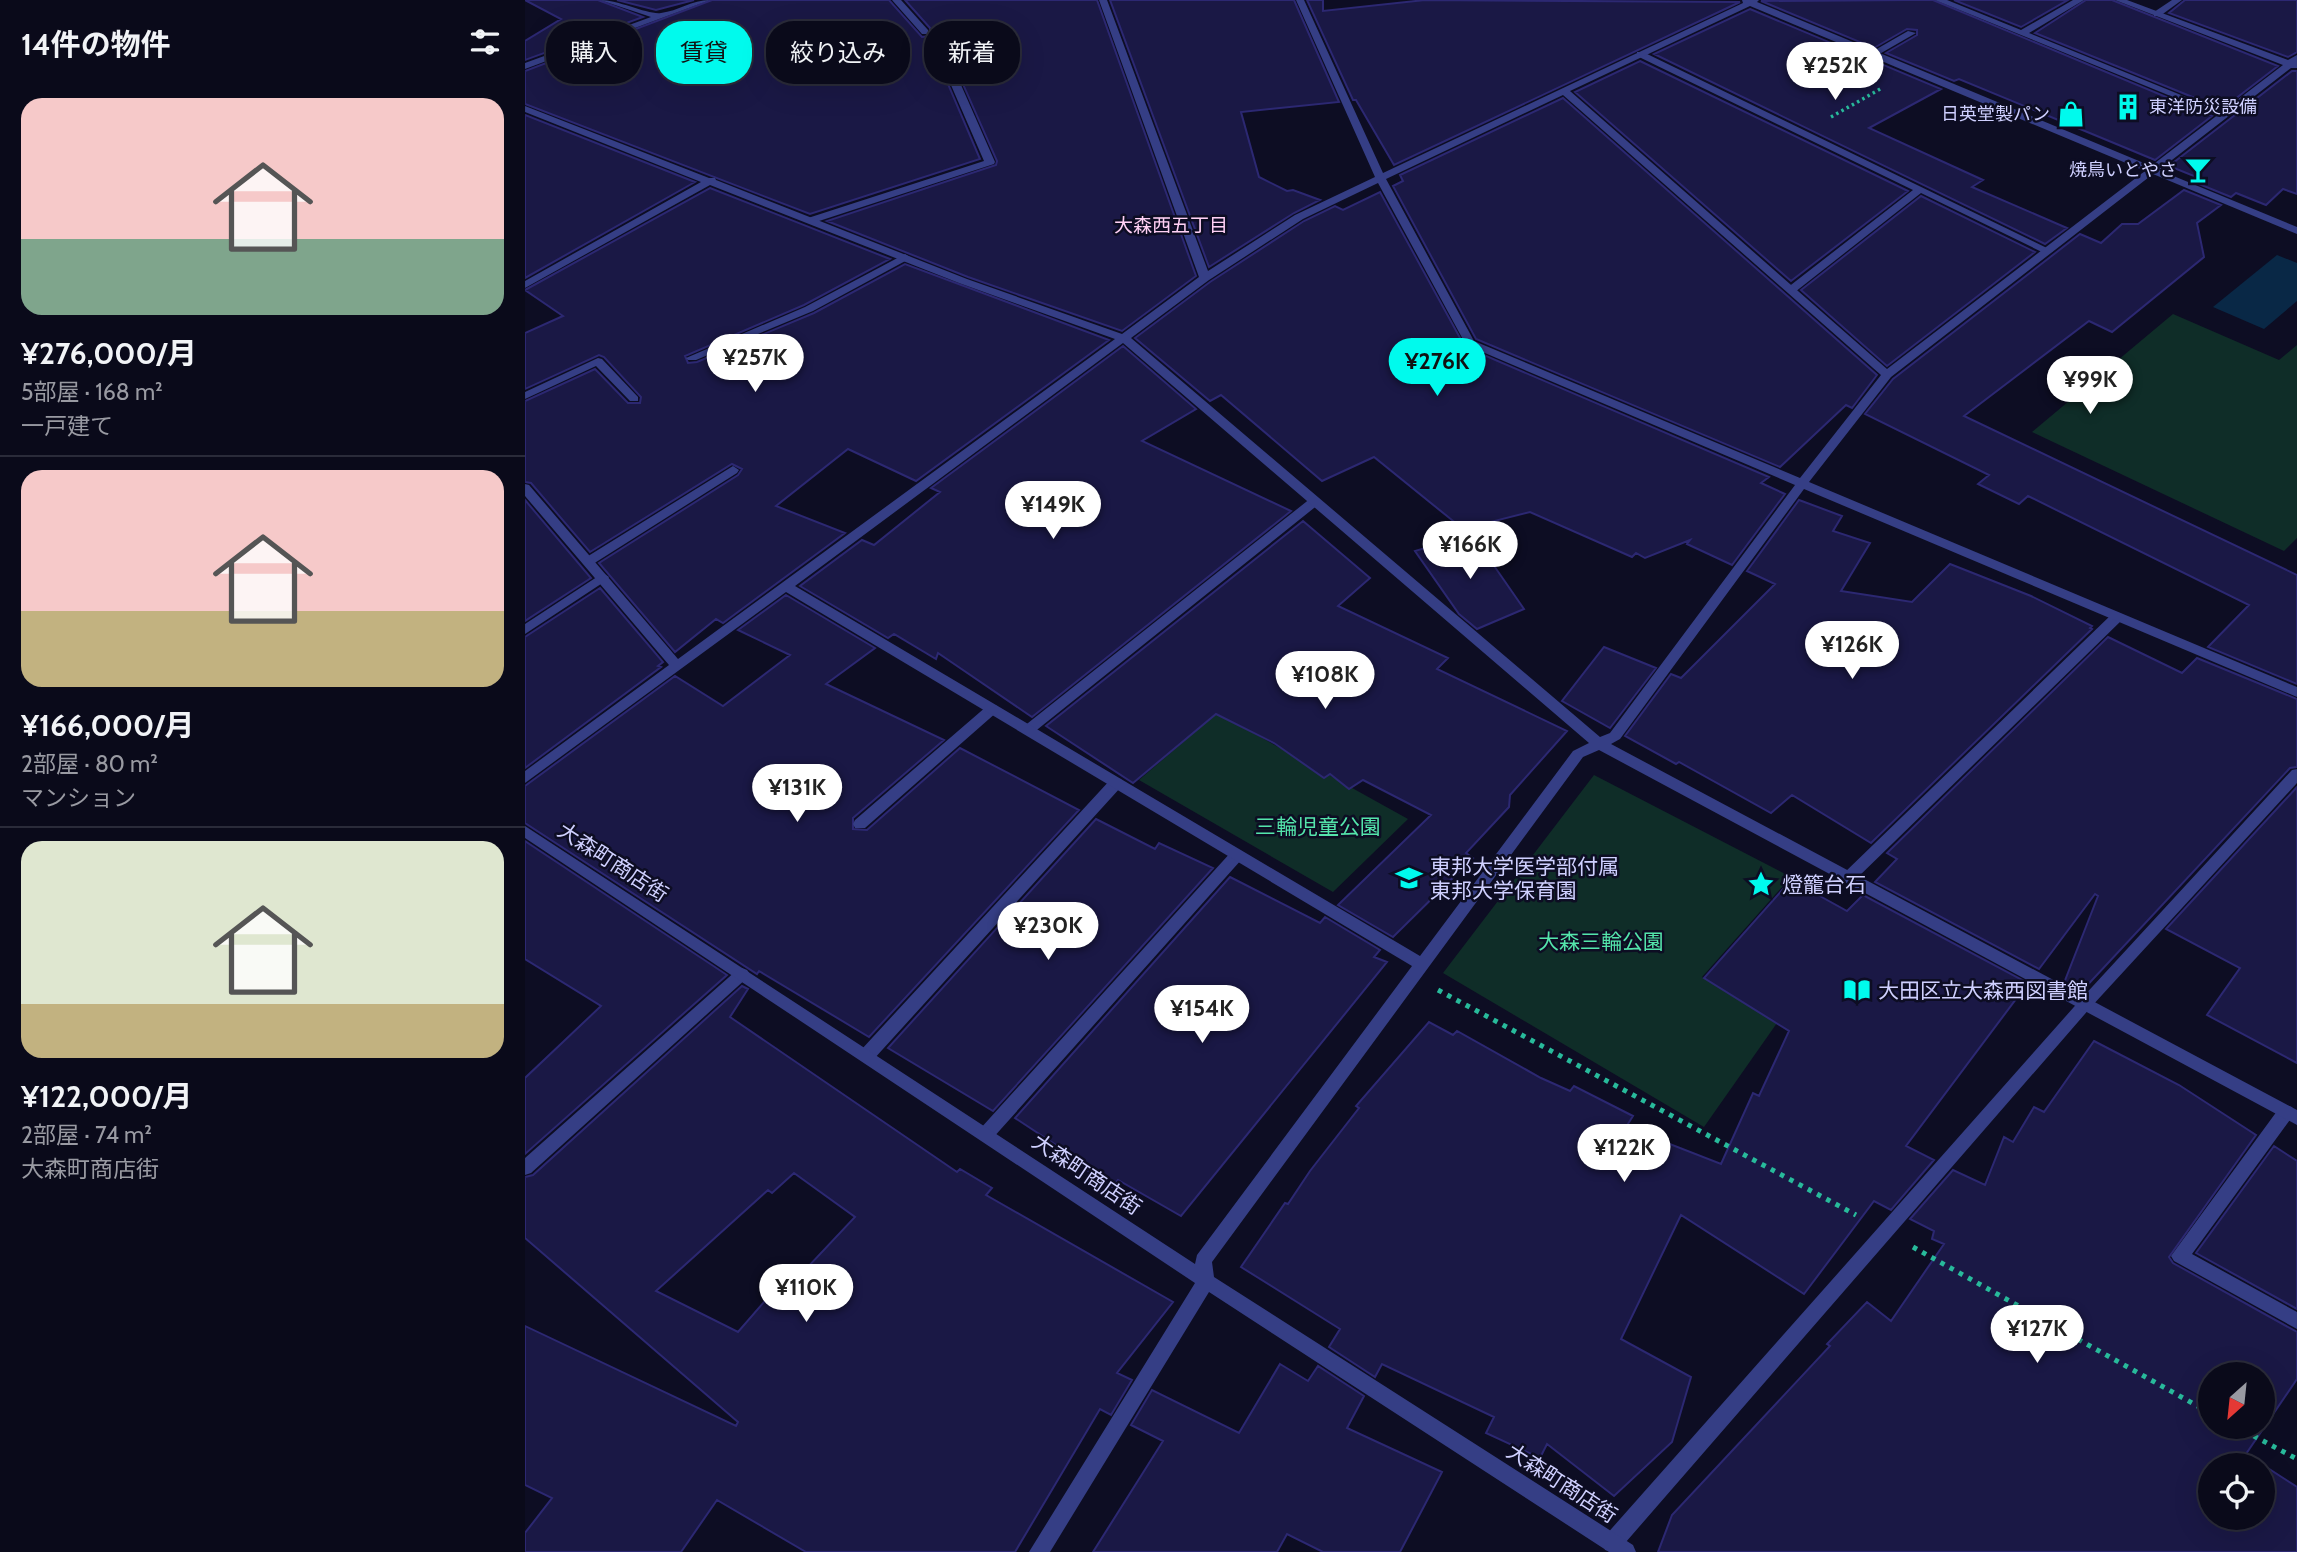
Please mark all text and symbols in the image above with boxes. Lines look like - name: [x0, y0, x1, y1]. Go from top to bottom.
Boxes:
- chip: 購入: [546, 21, 642, 84]
- chip: 賃貸: [656, 21, 752, 84]
- chip: 絞り込み: [766, 21, 910, 84]
- chip: 新着: [924, 21, 1020, 84]
- icon: filters: [466, 23, 504, 61]
- text: 14件の物件: [21, 26, 171, 63]
- pin: ¥252K: [1786, 42, 1884, 102]
- text: ¥252K: [1803, 51, 1868, 79]
- building icon: 東洋防災設備: [2113, 92, 2143, 122]
- place label: 東洋防災設備: [2149, 96, 2257, 118]
- shop icon: 日英堂製パン: [2056, 99, 2086, 129]
- place label: 日英堂製パン: [1941, 103, 2050, 125]
- icon: home: [200, 144, 326, 270]
- bar icon: 焼鳥いとやさ: [2183, 155, 2213, 185]
- place label: 焼鳥いとやさ: [2069, 159, 2177, 181]
- district label: 大森西五丁目: [1114, 214, 1228, 237]
- pin: ¥257K: [706, 334, 804, 394]
- text: ¥276,000/月: [21, 335, 197, 372]
- pin: ¥276K: [1388, 338, 1486, 398]
- text: ¥257K: [723, 343, 787, 371]
- text: ¥276K: [1405, 347, 1469, 375]
- pin: ¥99K: [2049, 356, 2131, 416]
- text: ¥99K: [2063, 365, 2117, 393]
- text: 5部屋 · 168 m²: [21, 378, 163, 406]
- text: 一戸建て: [21, 412, 113, 440]
- pin: ¥149K: [1004, 482, 1102, 541]
- text: ¥149K: [1021, 490, 1085, 518]
- icon: home: [200, 516, 326, 642]
- pin: ¥166K: [1421, 522, 1519, 581]
- text: ¥166K: [1439, 530, 1501, 558]
- pin: ¥126K: [1803, 622, 1901, 681]
- text: ¥126K: [1821, 630, 1883, 658]
- pin: ¥108K: [1276, 652, 1374, 711]
- text: ¥108K: [1292, 660, 1358, 688]
- text: ¥166,000/月: [21, 707, 195, 744]
- text: 2部屋 · 80 m²: [21, 750, 158, 778]
- pin: ¥131K: [748, 764, 846, 824]
- text: ¥131K: [768, 773, 826, 801]
- text: マンション: [21, 784, 136, 812]
- park label: 三輪児童公園: [1255, 814, 1381, 839]
- street label: 大森町商店街: [553, 817, 673, 907]
- place label: 東邦大学医学部付属 東邦大学保育園: [1430, 854, 1619, 903]
- school or university icon: 東邦大学医学部付属 東邦大学保育園: [1394, 863, 1424, 893]
- place icon: 燈籠台石: [1746, 869, 1776, 899]
- place label: 燈籠台石: [1782, 872, 1866, 897]
- icon: home: [200, 887, 326, 1013]
- pin: ¥230K: [999, 902, 1097, 962]
- text: ¥230K: [1013, 911, 1083, 939]
- park label: 大森三輪公園: [1538, 929, 1664, 954]
- library icon: 大田区立大森西図書館: [1842, 975, 1872, 1005]
- place label: 大田区立大森西図書館: [1878, 978, 2088, 1003]
- pin: ¥154K: [1153, 986, 1251, 1045]
- text: ¥154K: [1170, 994, 1234, 1022]
- text: ¥122,000/月: [21, 1078, 193, 1115]
- text: 2部屋 · 74 m²: [21, 1121, 152, 1149]
- pin: ¥122K: [1575, 1124, 1673, 1184]
- street label: 大森町商店街: [1028, 1128, 1146, 1220]
- text: ¥122K: [1593, 1133, 1655, 1161]
- text: 大森町商店街: [21, 1155, 159, 1183]
- pin: ¥110K: [757, 1264, 855, 1324]
- text: ¥110K: [775, 1273, 837, 1301]
- pin: ¥127K: [1988, 1306, 2086, 1365]
- text: ¥127K: [2007, 1314, 2067, 1342]
- north arrow: [2198, 1362, 2275, 1438]
- map controls: [2198, 1362, 2275, 1530]
- street label: 大森町商店街: [1502, 1438, 1622, 1528]
- button: locate: [2198, 1453, 2275, 1530]

